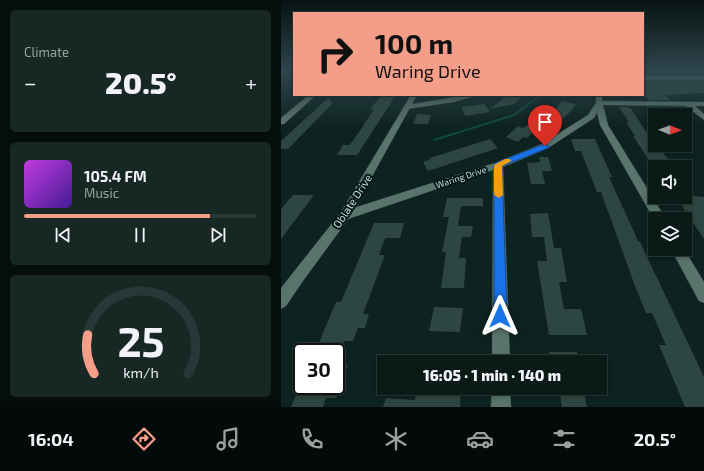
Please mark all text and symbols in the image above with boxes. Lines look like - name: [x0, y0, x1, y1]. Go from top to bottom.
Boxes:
- text: 100 m: [375, 26, 453, 60]
- icon: right: [309, 28, 361, 80]
- text: Climate: [24, 44, 69, 60]
- text: Waring Drive: [375, 60, 481, 82]
- text: 20.5°: [105, 64, 177, 100]
- text: −: [24, 69, 37, 95]
- text: +: [245, 69, 257, 95]
- pin: [528, 105, 562, 146]
- north arrow: [648, 108, 692, 152]
- map controls: [648, 108, 692, 256]
- icon: arrive: [534, 111, 556, 133]
- button: sound: [648, 160, 692, 204]
- street label: Waring Drive: [434, 164, 488, 190]
- text: 105.4 FM: [84, 167, 147, 185]
- street label: Oblate Drive: [330, 172, 374, 230]
- text: Music: [84, 185, 119, 201]
- button: layers: [648, 212, 692, 256]
- icon: previous: [52, 224, 74, 246]
- icon: pause: [129, 224, 151, 246]
- icon: next: [207, 224, 229, 246]
- position arrow: [479, 295, 521, 337]
- text: 25: [117, 315, 164, 365]
- speed limit sign: 30: [293, 343, 345, 395]
- text: km/h: [123, 363, 158, 380]
- text: 16:05 · 1 min · 140 m: [423, 366, 561, 384]
- icon: directions: [130, 425, 158, 453]
- icon: music: [214, 425, 242, 453]
- icon: phone: [298, 425, 326, 453]
- icon: climate: [382, 425, 410, 453]
- icon: car: [466, 425, 494, 453]
- icon: filters: [550, 425, 578, 453]
- text: 16:04: [28, 428, 74, 450]
- text: 20.5°: [634, 428, 676, 450]

